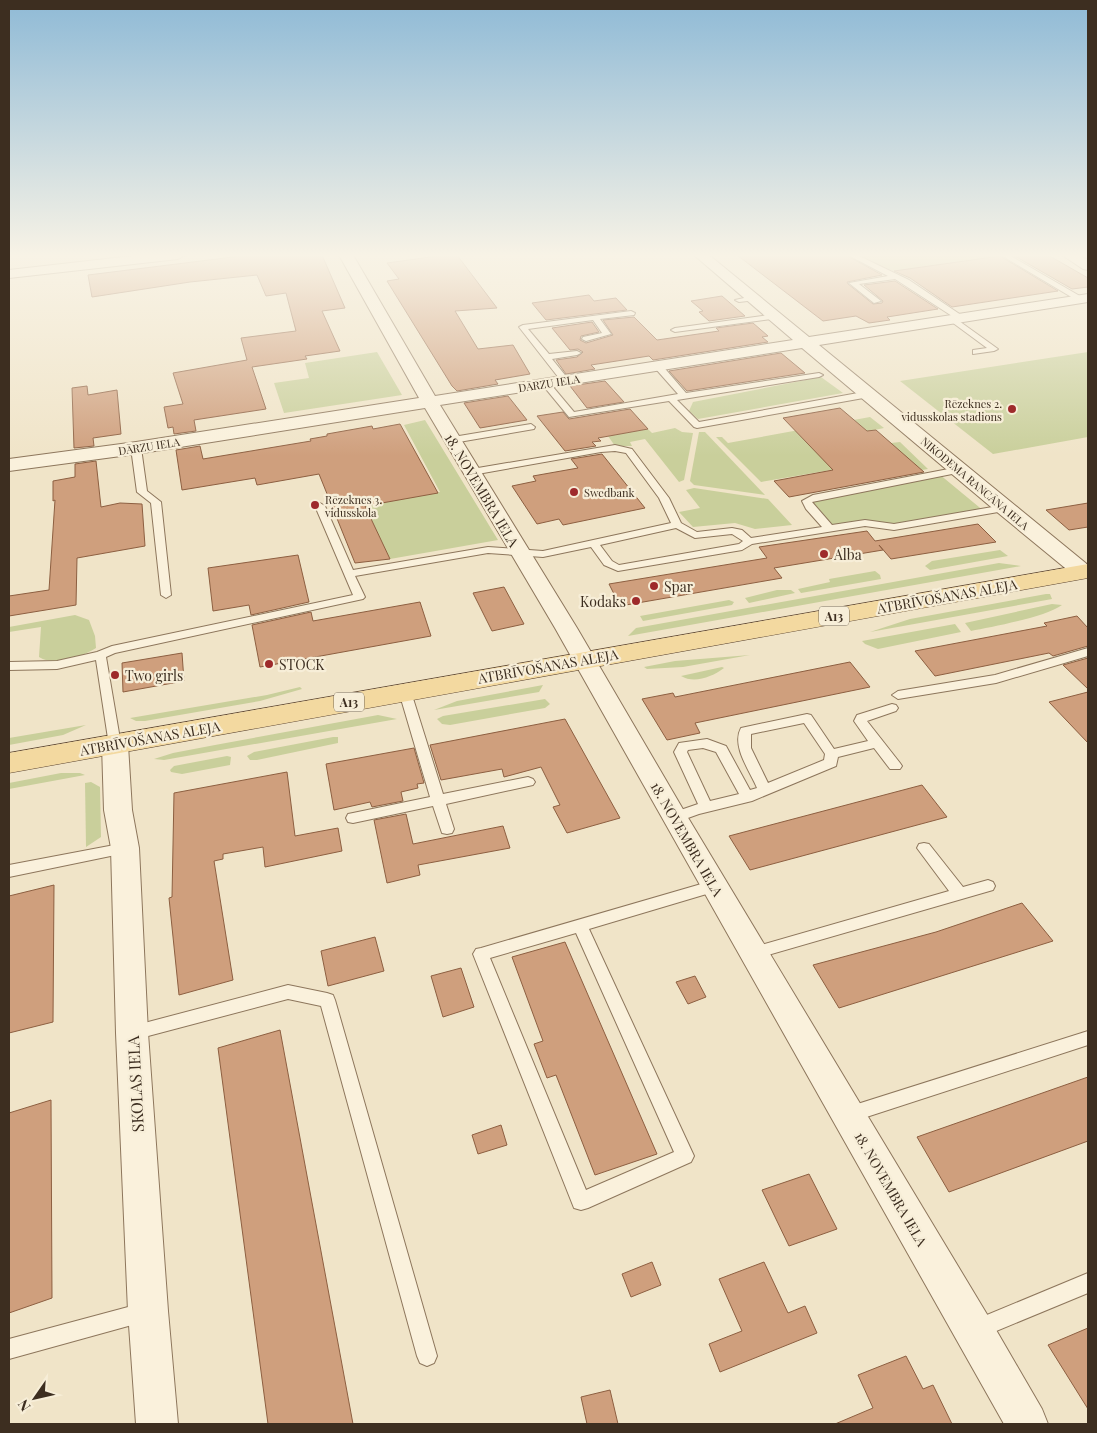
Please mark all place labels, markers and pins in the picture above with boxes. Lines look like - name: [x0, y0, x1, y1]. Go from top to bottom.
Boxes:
- place label: Rēzeknes 2. vidusskolas stadions: [900, 396, 1002, 424]
- marker: Rēzeknes 2. vidusskolas stadions: [1006, 403, 1018, 415]
- place label: Swedbank: [584, 485, 635, 500]
- marker: Swedbank: [568, 486, 580, 498]
- place label: Rēzeknes 3. vidusskola: [324, 492, 382, 520]
- marker: Rēzeknes 3. vidusskola: [309, 499, 321, 511]
- place label: Alba: [833, 545, 862, 564]
- marker: Alba: [818, 548, 830, 560]
- place label: Spar: [664, 577, 694, 596]
- marker: Spar: [648, 580, 660, 592]
- place label: Kodaks: [580, 592, 626, 611]
- marker: Kodaks: [630, 595, 642, 607]
- place label: STOCK: [279, 655, 325, 674]
- marker: STOCK: [263, 658, 275, 670]
- place label: Two girls: [125, 666, 183, 685]
- marker: Two girls: [109, 669, 121, 681]

